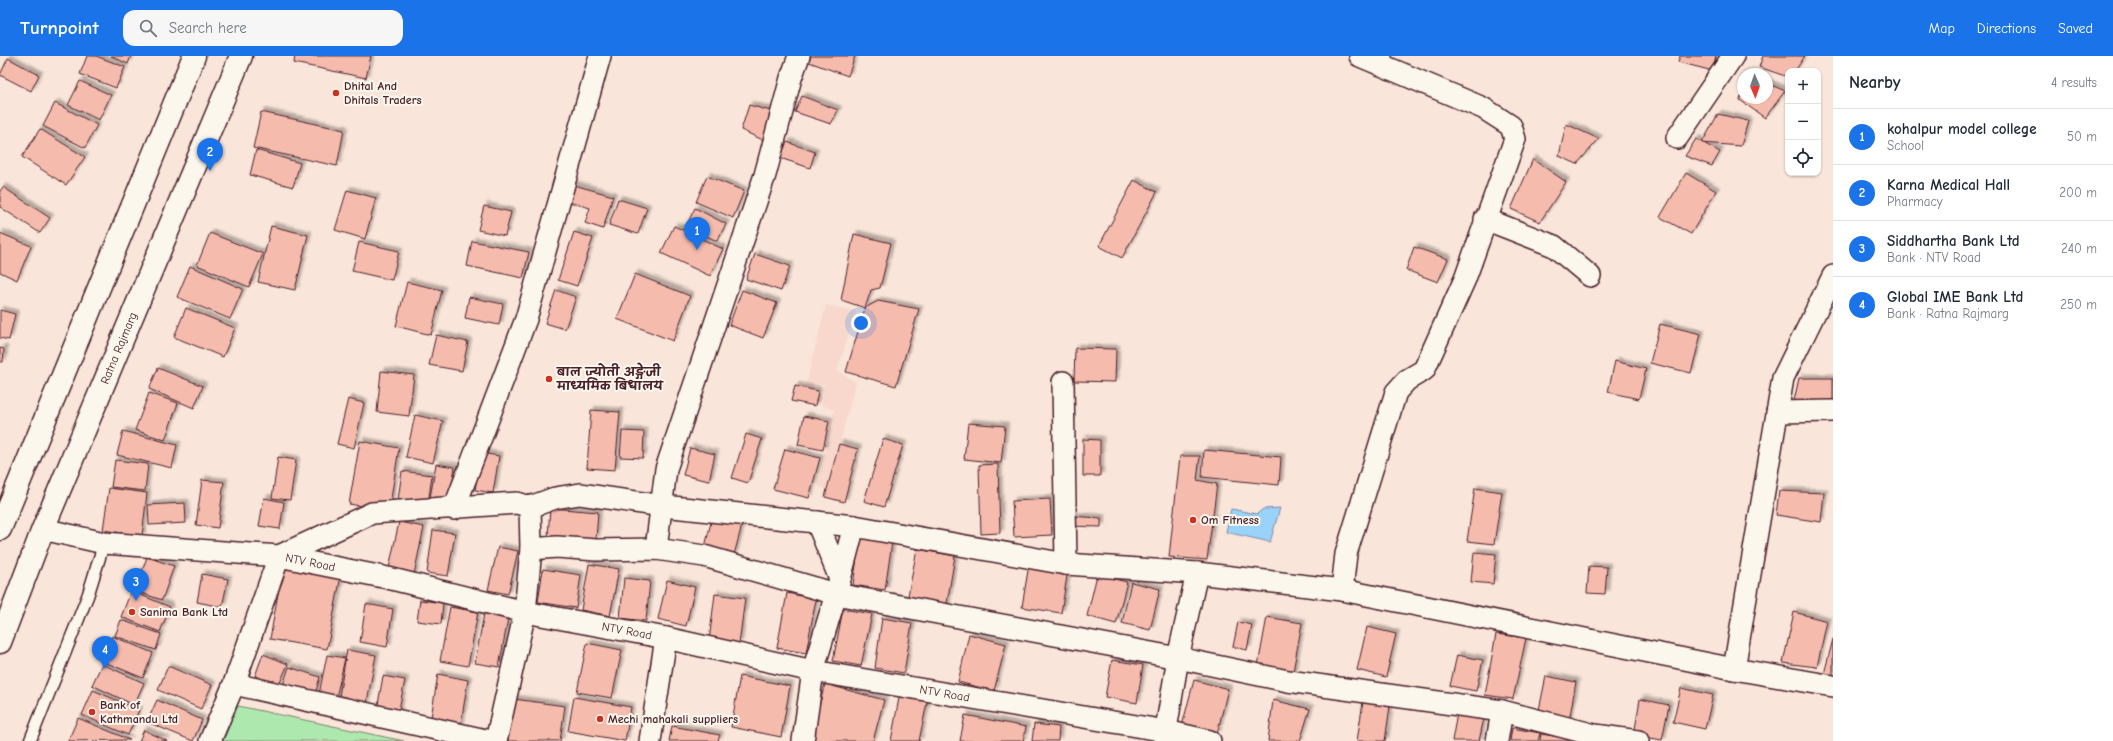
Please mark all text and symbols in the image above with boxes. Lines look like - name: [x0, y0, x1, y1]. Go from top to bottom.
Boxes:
- search box: [123, 10, 403, 46]
- text: Turnpoint: [20, 17, 99, 39]
- icon: search: [137, 17, 159, 39]
- text: Search here: [169, 19, 247, 37]
- text: Map: [1928, 20, 1955, 37]
- text: Directions: [1977, 20, 2036, 37]
- text: Saved: [2058, 20, 2093, 37]
- north arrow: [1737, 68, 1773, 104]
- map controls: [1785, 68, 1821, 176]
- button: +: [1785, 68, 1821, 104]
- text: Nearby: [1849, 73, 1900, 92]
- text: 4 results: [2051, 75, 2097, 90]
- place label: Dhital And Dhitals Traders: [344, 79, 422, 107]
- marker: Dhital And Dhitals Traders: [331, 88, 341, 98]
- button: −: [1785, 104, 1821, 140]
- text: kohalpur model college: [1887, 120, 2037, 138]
- text: 1: [1859, 129, 1865, 144]
- text: 50 m: [2067, 129, 2097, 144]
- pin: 2: [197, 138, 223, 171]
- text: School: [1887, 138, 1924, 153]
- button: locate: [1785, 140, 1821, 176]
- text: Karna Medical Hall: [1887, 176, 2010, 194]
- text: 2: [1859, 185, 1865, 200]
- text: 200 m: [2059, 185, 2097, 200]
- text: Pharmacy: [1887, 194, 1943, 209]
- pin: 1: [684, 217, 710, 250]
- text: Siddhartha Bank Ltd: [1887, 232, 2020, 250]
- text: 3: [1859, 241, 1865, 256]
- text: 240 m: [2061, 241, 2097, 256]
- text: Bank · NTV Road: [1887, 250, 1981, 265]
- text: Global IME Bank Ltd: [1887, 288, 2023, 306]
- text: 4: [1859, 297, 1865, 312]
- text: 250 m: [2060, 297, 2097, 312]
- text: Bank · Ratna Rajmarg: [1887, 306, 2009, 321]
- street label: Ratna Rajmarg: [97, 310, 140, 386]
- your location: [851, 313, 871, 333]
- place label: बाल ज्योती अङ्ग्रेजी माध्यमिक बिधालय: [556, 362, 664, 393]
- marker: बाल ज्योती अङ्ग्रेजी माध्यमिक बिधालय: [544, 374, 554, 384]
- place label: Om Fitness: [1201, 513, 1259, 527]
- marker: Om Fitness: [1188, 515, 1198, 525]
- street label: NTV Road: [284, 550, 336, 574]
- pin: 3: [123, 568, 149, 601]
- place label: Sanima Bank Ltd: [140, 605, 228, 619]
- marker: Sanima Bank Ltd: [127, 607, 137, 617]
- street label: NTV Road: [601, 619, 653, 642]
- pin: 4: [92, 636, 118, 669]
- street label: NTV Road: [919, 682, 971, 705]
- place label: Bank of Kathmandu Ltd: [100, 698, 178, 726]
- marker: Bank of Kathmandu Ltd: [87, 707, 97, 717]
- place label: Mechi mahakali suppliers: [608, 712, 738, 726]
- marker: Mechi mahakali suppliers: [595, 714, 605, 724]

